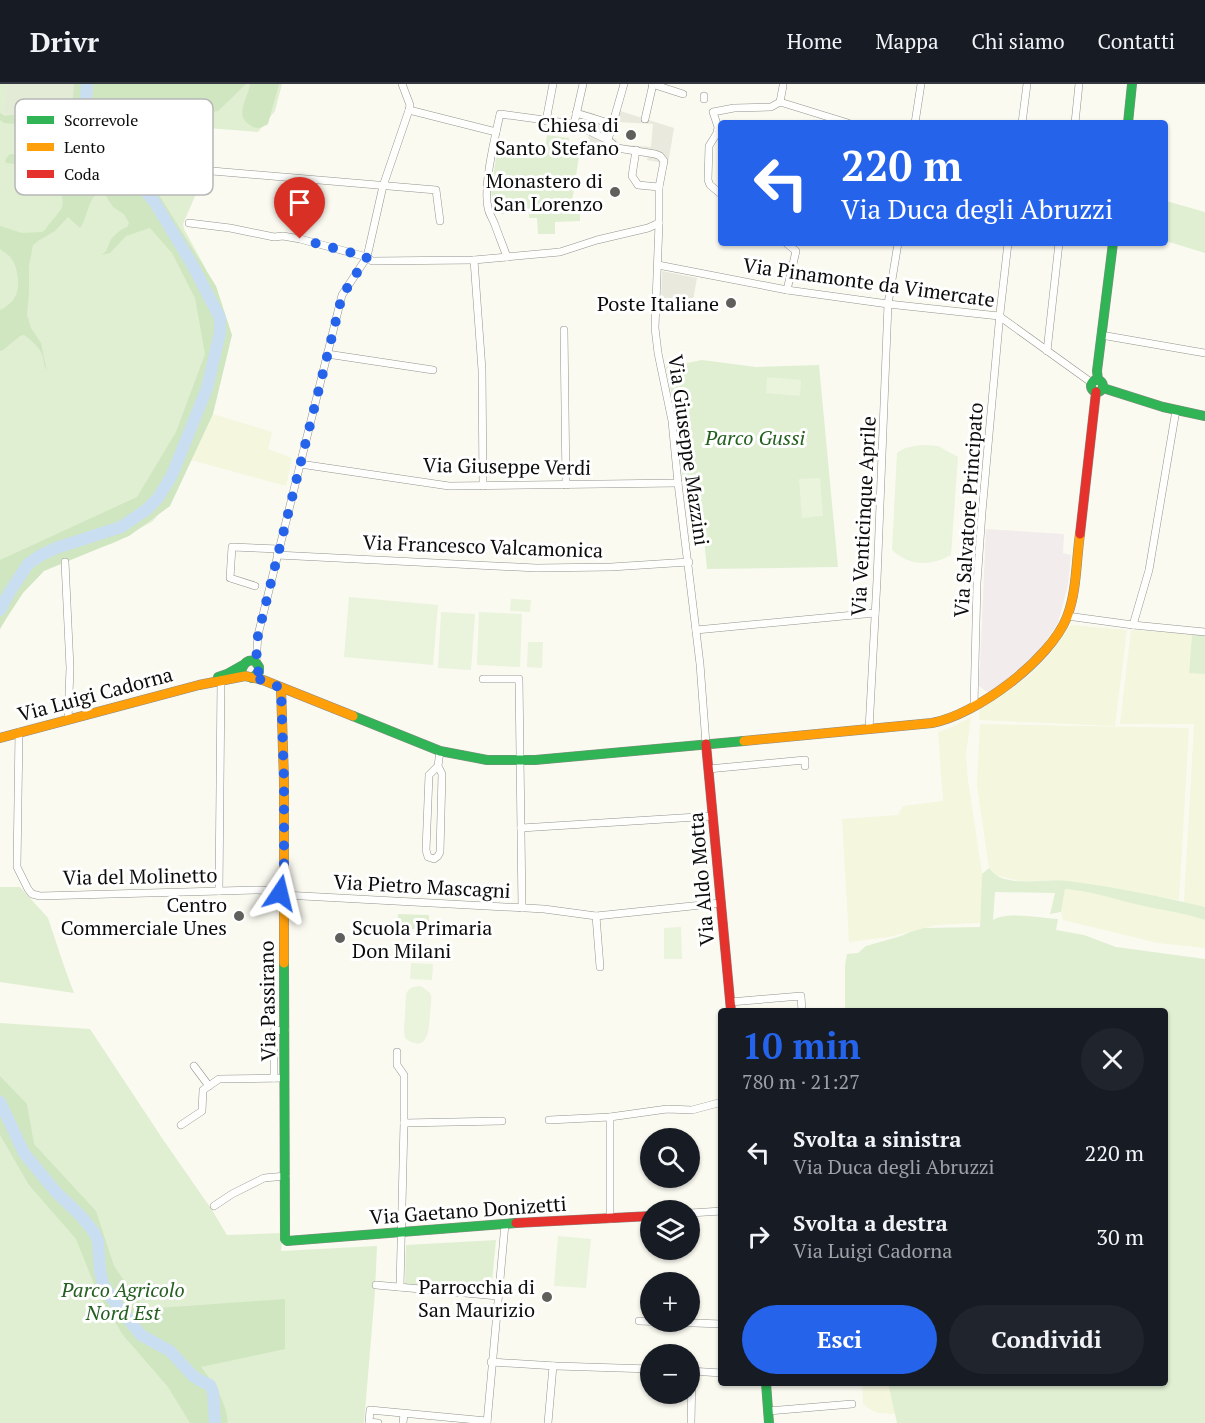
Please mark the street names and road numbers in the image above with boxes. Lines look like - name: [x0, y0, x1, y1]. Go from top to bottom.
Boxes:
- street label: Via Pinamonte da Vimercate: [741, 251, 997, 313]
- street label: Via Giuseppe Mazzini: [662, 353, 716, 547]
- street label: Via Salvatore Principato: [947, 402, 989, 618]
- street label: Via Venticinque Aprile: [844, 415, 882, 617]
- street label: Via Giuseppe Verdi: [423, 451, 591, 481]
- street label: Via Francesco Valcamonica: [362, 528, 604, 564]
- street label: Via Luigi Cadorna: [15, 660, 175, 728]
- street label: Via Aldo Motta: [682, 811, 720, 947]
- street label: Via del Molinetto: [62, 861, 218, 891]
- street label: Via Pietro Mascagni: [333, 868, 511, 904]
- street label: Via Passirano: [252, 940, 282, 1062]
- street label: Via Gaetano Donizetti: [369, 1190, 567, 1230]

